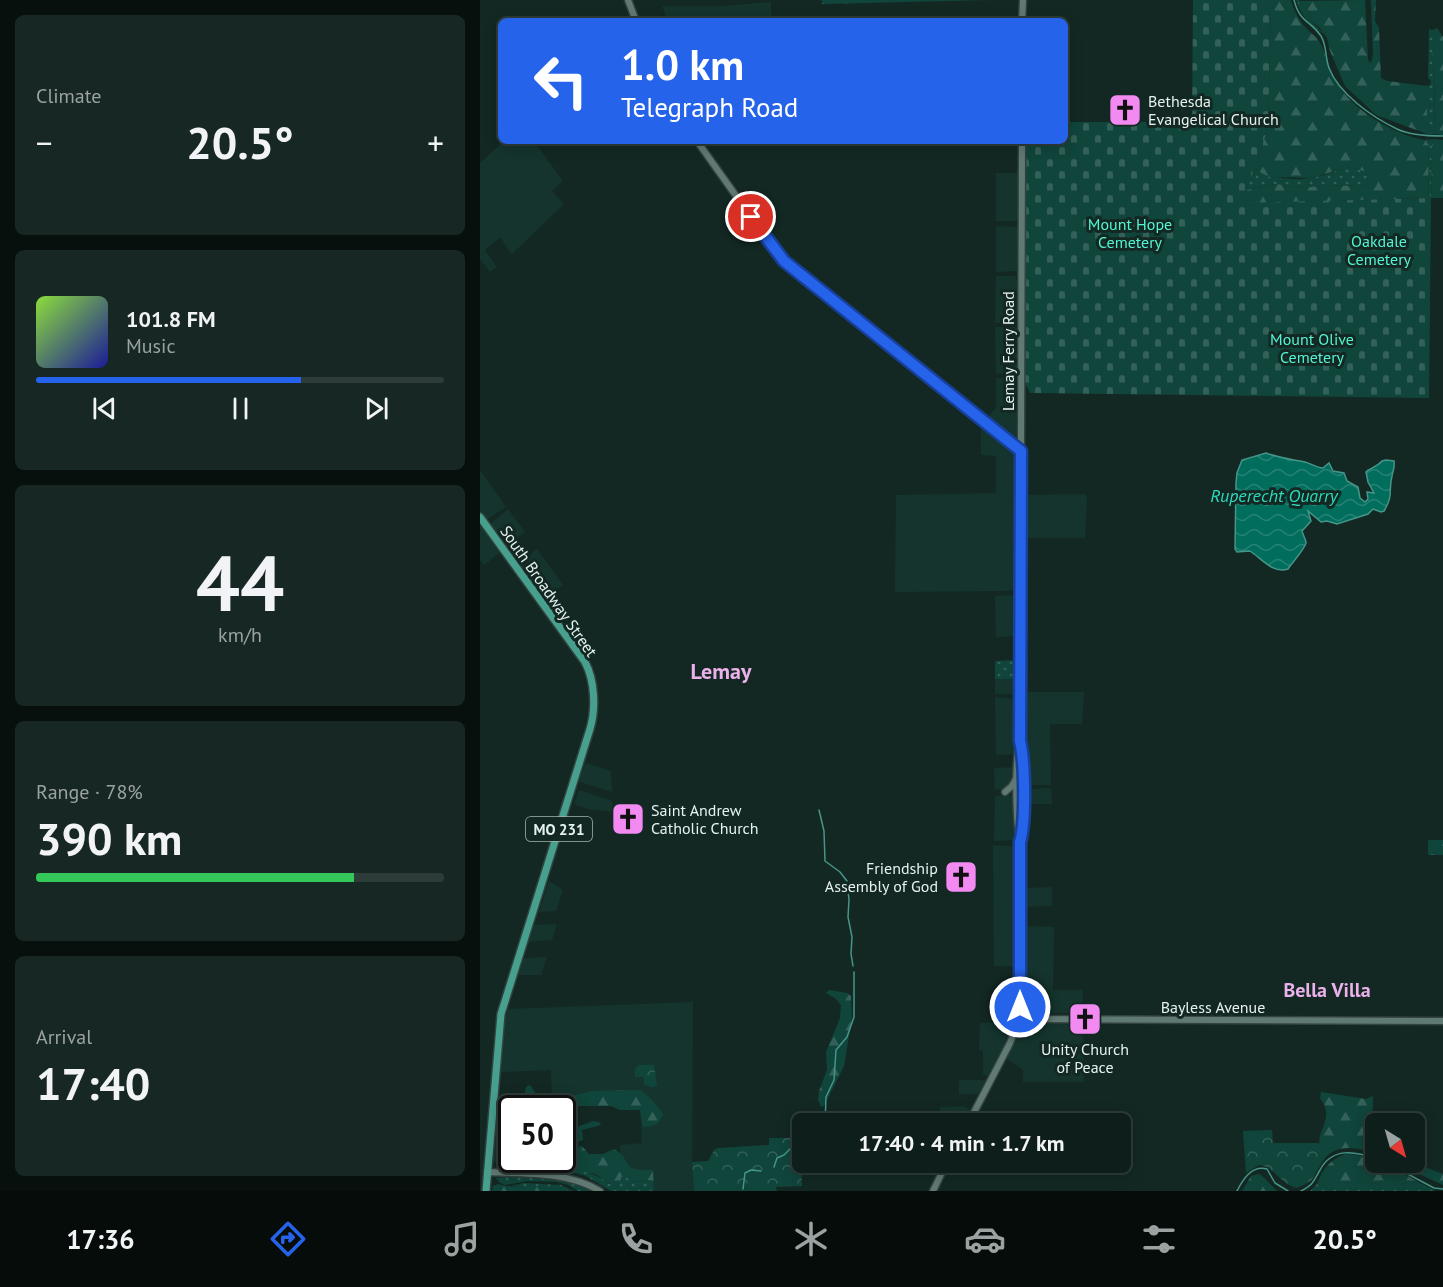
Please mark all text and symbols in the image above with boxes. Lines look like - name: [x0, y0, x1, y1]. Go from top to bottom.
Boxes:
- text: 1.0 km: [621, 37, 744, 92]
- icon: left: [522, 42, 600, 120]
- text: Climate: [36, 83, 102, 109]
- text: Telegraph Road: [621, 90, 798, 124]
- place label: Bethesda Evangelical Church: [1148, 91, 1279, 129]
- church icon: Bethesda Evangelical Church: [1107, 92, 1143, 128]
- text: 20.5°: [186, 113, 294, 171]
- text: −: [36, 121, 53, 164]
- text: +: [427, 121, 444, 164]
- pin: [725, 191, 776, 242]
- icon: arrive: [734, 200, 767, 233]
- park label: Mount Hope Cemetery: [1088, 214, 1172, 252]
- park label: Oakdale Cemetery: [1347, 231, 1412, 269]
- street label: Lemay Ferry Road: [998, 291, 1018, 411]
- text: 101.8 FM: [126, 305, 216, 333]
- park label: Mount Olive Cemetery: [1270, 329, 1354, 367]
- text: Music: [126, 333, 175, 359]
- icon: previous: [88, 392, 121, 425]
- icon: pause: [224, 392, 257, 425]
- icon: next: [360, 392, 393, 425]
- water label: Ruperecht Quarry: [1210, 484, 1339, 507]
- street label: South Broadway Street: [496, 521, 602, 661]
- text: 44: [196, 532, 284, 633]
- text: km/h: [218, 622, 262, 648]
- district label: Lemay: [691, 657, 752, 685]
- text: Range · 78%: [36, 779, 143, 805]
- place label: Saint Andrew Catholic Church: [651, 800, 759, 838]
- church icon: Saint Andrew Catholic Church: [610, 801, 646, 837]
- text: 390 km: [36, 809, 182, 867]
- road number: MO 231: [526, 817, 592, 841]
- place label: Friendship Assembly of God: [825, 858, 938, 896]
- church icon: Friendship Assembly of God: [943, 859, 979, 895]
- position arrow: [988, 975, 1052, 1039]
- district label: Bella Villa: [1283, 977, 1371, 1003]
- street label: Bayless Avenue: [1161, 997, 1265, 1017]
- church icon: Unity Church of Peace: [1067, 1001, 1103, 1037]
- text: Arrival: [36, 1024, 92, 1050]
- place label: Unity Church of Peace: [1041, 1039, 1129, 1077]
- text: 17:40: [36, 1054, 150, 1112]
- speed limit sign: 50: [498, 1095, 576, 1173]
- north arrow: [1365, 1113, 1425, 1173]
- map controls: [1365, 1113, 1425, 1173]
- text: 17:40 · 4 min · 1.7 km: [858, 1129, 1065, 1157]
- icon: directions: [267, 1218, 309, 1260]
- icon: music: [441, 1218, 483, 1260]
- icon: phone: [615, 1218, 657, 1260]
- icon: climate: [790, 1218, 832, 1260]
- icon: car: [964, 1218, 1006, 1260]
- icon: filters: [1138, 1218, 1180, 1260]
- text: 17:36: [66, 1222, 135, 1256]
- text: 20.5°: [1312, 1222, 1377, 1256]

